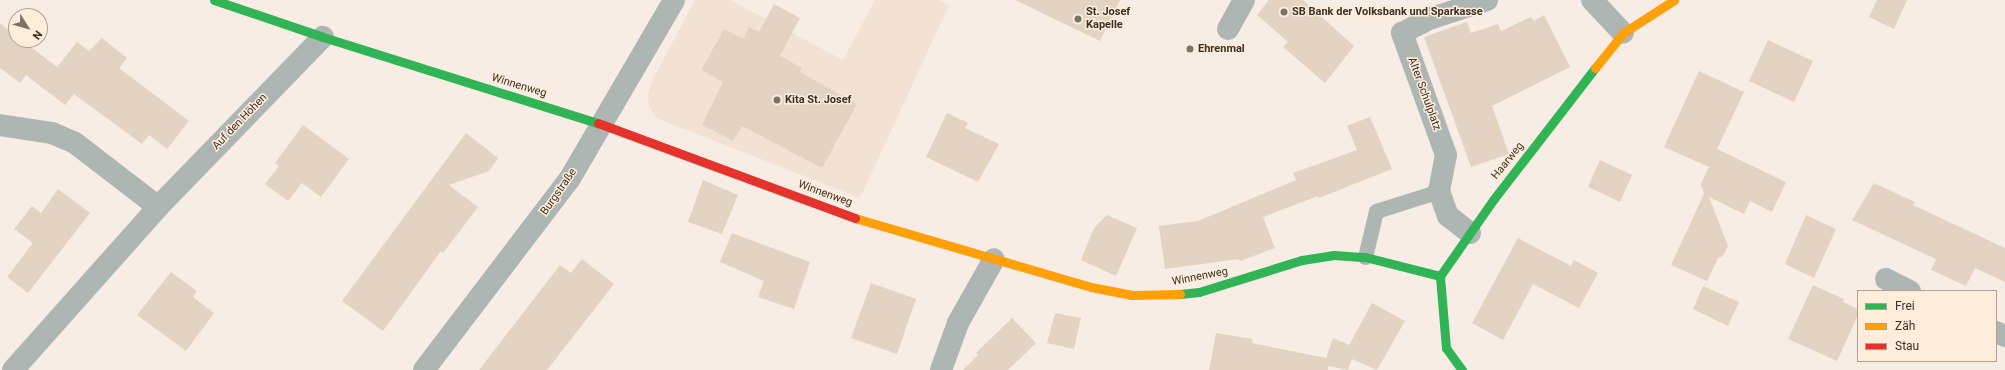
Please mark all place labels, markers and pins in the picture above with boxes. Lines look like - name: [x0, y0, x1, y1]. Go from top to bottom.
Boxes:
- place label: SB Bank der Volksbank und Sparkasse: [1292, 5, 1483, 19]
- place label: St. Josef Kapelle: [1086, 6, 1130, 32]
- marker: SB Bank der Volksbank und Sparkasse: [1279, 7, 1289, 17]
- marker: St. Josef Kapelle: [1073, 14, 1083, 24]
- place label: Ehrenmal: [1198, 42, 1245, 56]
- marker: Ehrenmal: [1185, 44, 1195, 54]
- place label: Kita St. Josef: [785, 93, 852, 107]
- marker: Kita St. Josef: [772, 95, 782, 105]

